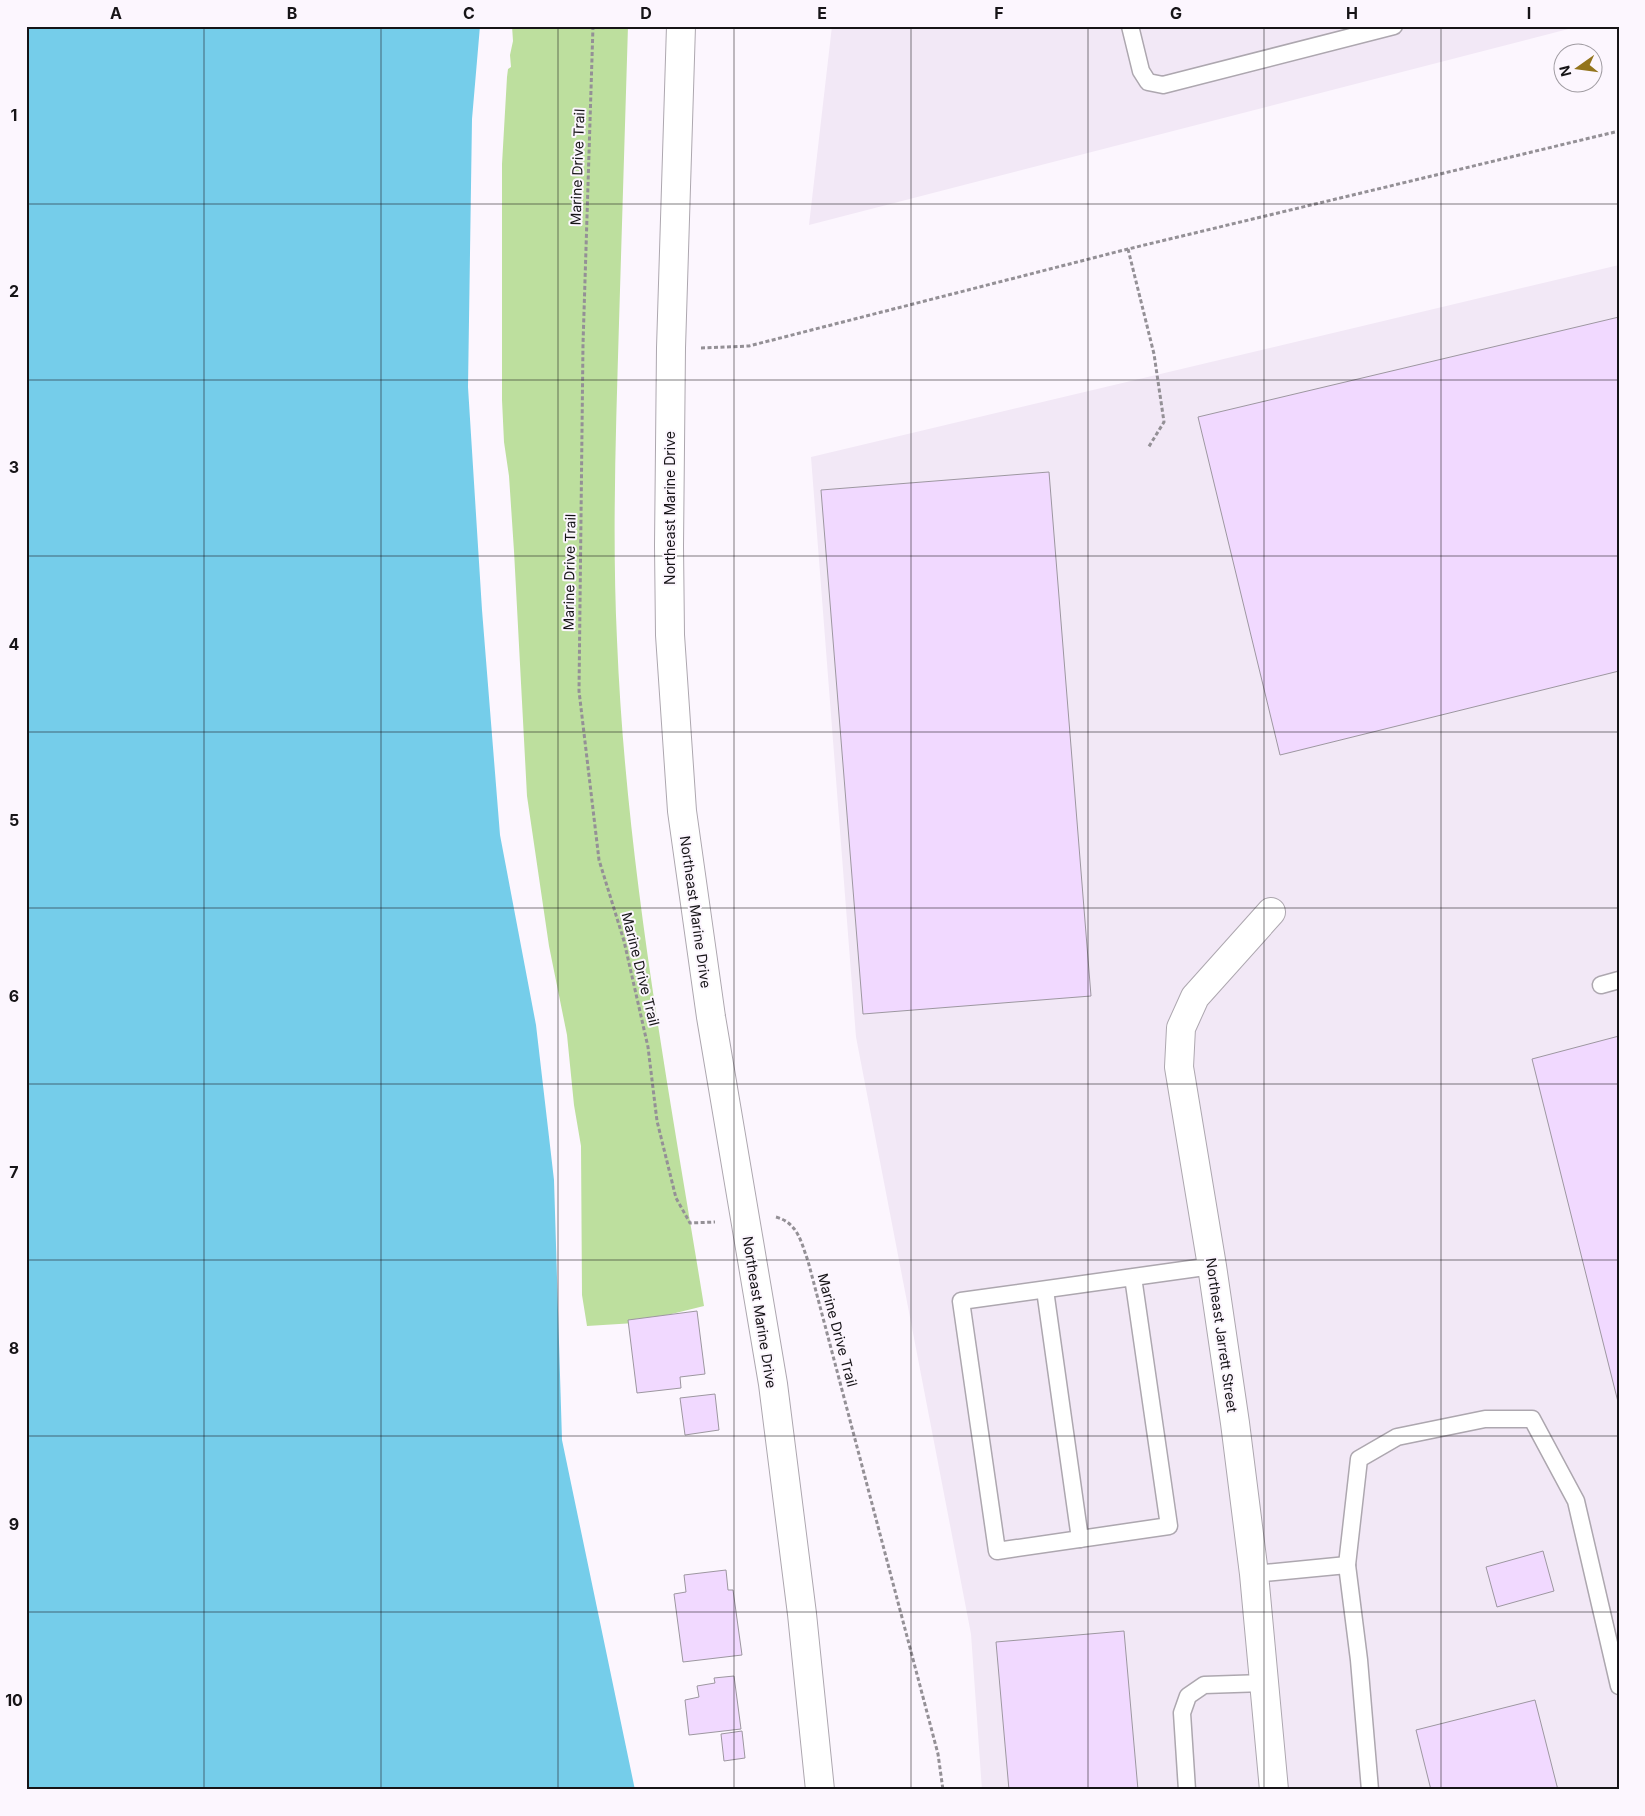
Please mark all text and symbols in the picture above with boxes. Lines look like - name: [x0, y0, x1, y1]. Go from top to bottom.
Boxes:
- text: A: [110, 3, 122, 23]
- text: B: [287, 3, 297, 23]
- text: C: [463, 3, 475, 23]
- text: D: [640, 3, 652, 23]
- text: E: [817, 3, 827, 23]
- text: F: [994, 3, 1004, 23]
- text: G: [1170, 3, 1182, 23]
- text: H: [1346, 3, 1358, 23]
- text: I: [1527, 3, 1531, 23]
- north arrow: [1552, 42, 1602, 92]
- text: N: [1555, 64, 1574, 78]
- text: 1: [11, 105, 17, 125]
- street label: Marine Drive Trail: [566, 108, 588, 226]
- text: 2: [9, 281, 19, 301]
- street label: Northeast Marine Drive: [661, 431, 678, 585]
- text: 3: [9, 457, 19, 477]
- street label: Marine Drive Trail: [559, 514, 579, 630]
- text: 4: [9, 634, 20, 654]
- text: 5: [9, 810, 19, 830]
- street label: Northeast Marine Drive: [677, 835, 715, 989]
- street label: Marine Drive Trail: [619, 910, 663, 1028]
- text: 6: [9, 986, 19, 1006]
- text: 7: [9, 1162, 19, 1182]
- street label: Northeast Marine Drive: [740, 1235, 780, 1389]
- street label: Northeast Jarrett Street: [1203, 1256, 1241, 1414]
- street label: Marine Drive Trail: [815, 1271, 861, 1389]
- text: 8: [9, 1338, 19, 1358]
- text: 9: [9, 1514, 19, 1534]
- text: 10: [5, 1690, 23, 1710]

